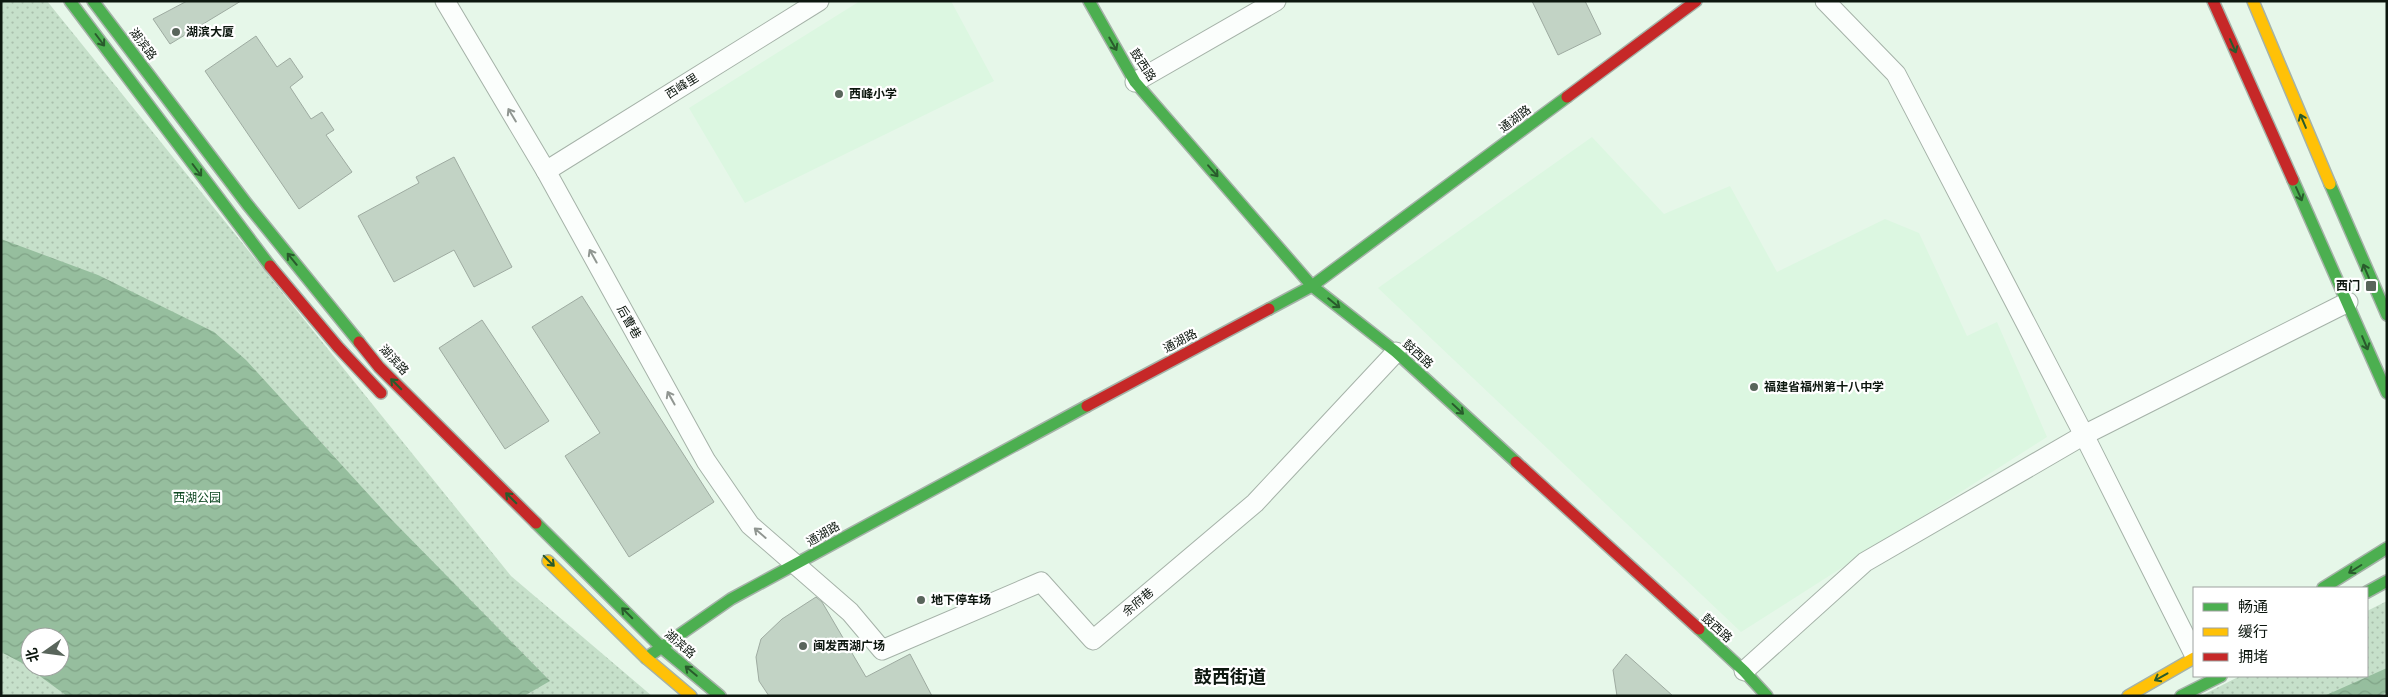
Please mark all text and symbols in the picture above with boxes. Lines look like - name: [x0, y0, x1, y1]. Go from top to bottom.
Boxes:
- place label: 湖滨大厦: [186, 22, 234, 41]
- street label: 湖滨路: [125, 24, 162, 64]
- marker: 湖滨大厦: [170, 26, 182, 38]
- one-way arrow: [94, 33, 105, 46]
- one-way arrow: [1108, 36, 1118, 50]
- one-way arrow: [2228, 38, 2238, 53]
- street label: 鼓西路: [1126, 44, 1161, 85]
- street label: 西峰里: [661, 68, 702, 103]
- place label: 西峰小学: [849, 84, 897, 103]
- marker: 西峰小学: [833, 88, 845, 100]
- street label: 通湖路: [1495, 100, 1535, 137]
- one-way arrow: [507, 108, 517, 122]
- one-way arrow: [2298, 114, 2308, 129]
- one-way arrow: [192, 163, 203, 176]
- one-way arrow: [1207, 165, 1218, 178]
- one-way arrow: [2295, 186, 2305, 201]
- one-way arrow: [587, 249, 597, 264]
- one-way arrow: [286, 253, 297, 266]
- one-way arrow: [2361, 264, 2370, 279]
- place label: 西门: [2336, 276, 2360, 295]
- marker: 西门: [2364, 279, 2378, 293]
- one-way arrow: [1327, 298, 1340, 309]
- street label: 后曹巷: [612, 301, 646, 342]
- street label: 通湖路: [1159, 324, 1200, 357]
- street label: 鼓西路: [1399, 335, 1438, 373]
- one-way arrow: [2361, 335, 2370, 350]
- street label: 湖滨路: [375, 340, 414, 379]
- one-way arrow: [390, 377, 402, 390]
- place label: 福建省福州第十八中学: [1764, 377, 1884, 396]
- marker: 福建省福州第十八中学: [1748, 381, 1760, 393]
- one-way arrow: [666, 392, 676, 406]
- one-way arrow: [1451, 403, 1464, 415]
- park label: 西湖公园: [173, 488, 221, 507]
- one-way arrow: [505, 492, 517, 504]
- street label: 通湖路: [802, 516, 843, 551]
- one-way arrow: [754, 528, 767, 539]
- one-way arrow: [542, 555, 555, 567]
- one-way arrow: [2348, 563, 2362, 574]
- street label: 余府巷: [1118, 583, 1158, 620]
- legend: [2193, 587, 2368, 677]
- place label: 地下停车场: [931, 590, 991, 609]
- marker: 地下停车场: [915, 594, 927, 606]
- text: 畅通: [2238, 595, 2268, 618]
- one-way arrow: [621, 607, 633, 619]
- street label: 鼓西路: [1698, 609, 1737, 647]
- text: 缓行: [2238, 620, 2268, 643]
- street label: 湖滨路: [661, 625, 700, 663]
- north arrow: [20, 627, 70, 677]
- place label: 闽发西湖广场: [813, 636, 885, 655]
- marker: 闽发西湖广场: [797, 640, 809, 652]
- text: 拥堵: [2238, 645, 2268, 668]
- text: 北: [20, 646, 44, 665]
- district label: 鼓西街道: [1194, 663, 1266, 690]
- one-way arrow: [685, 666, 698, 677]
- one-way arrow: [2154, 673, 2169, 682]

